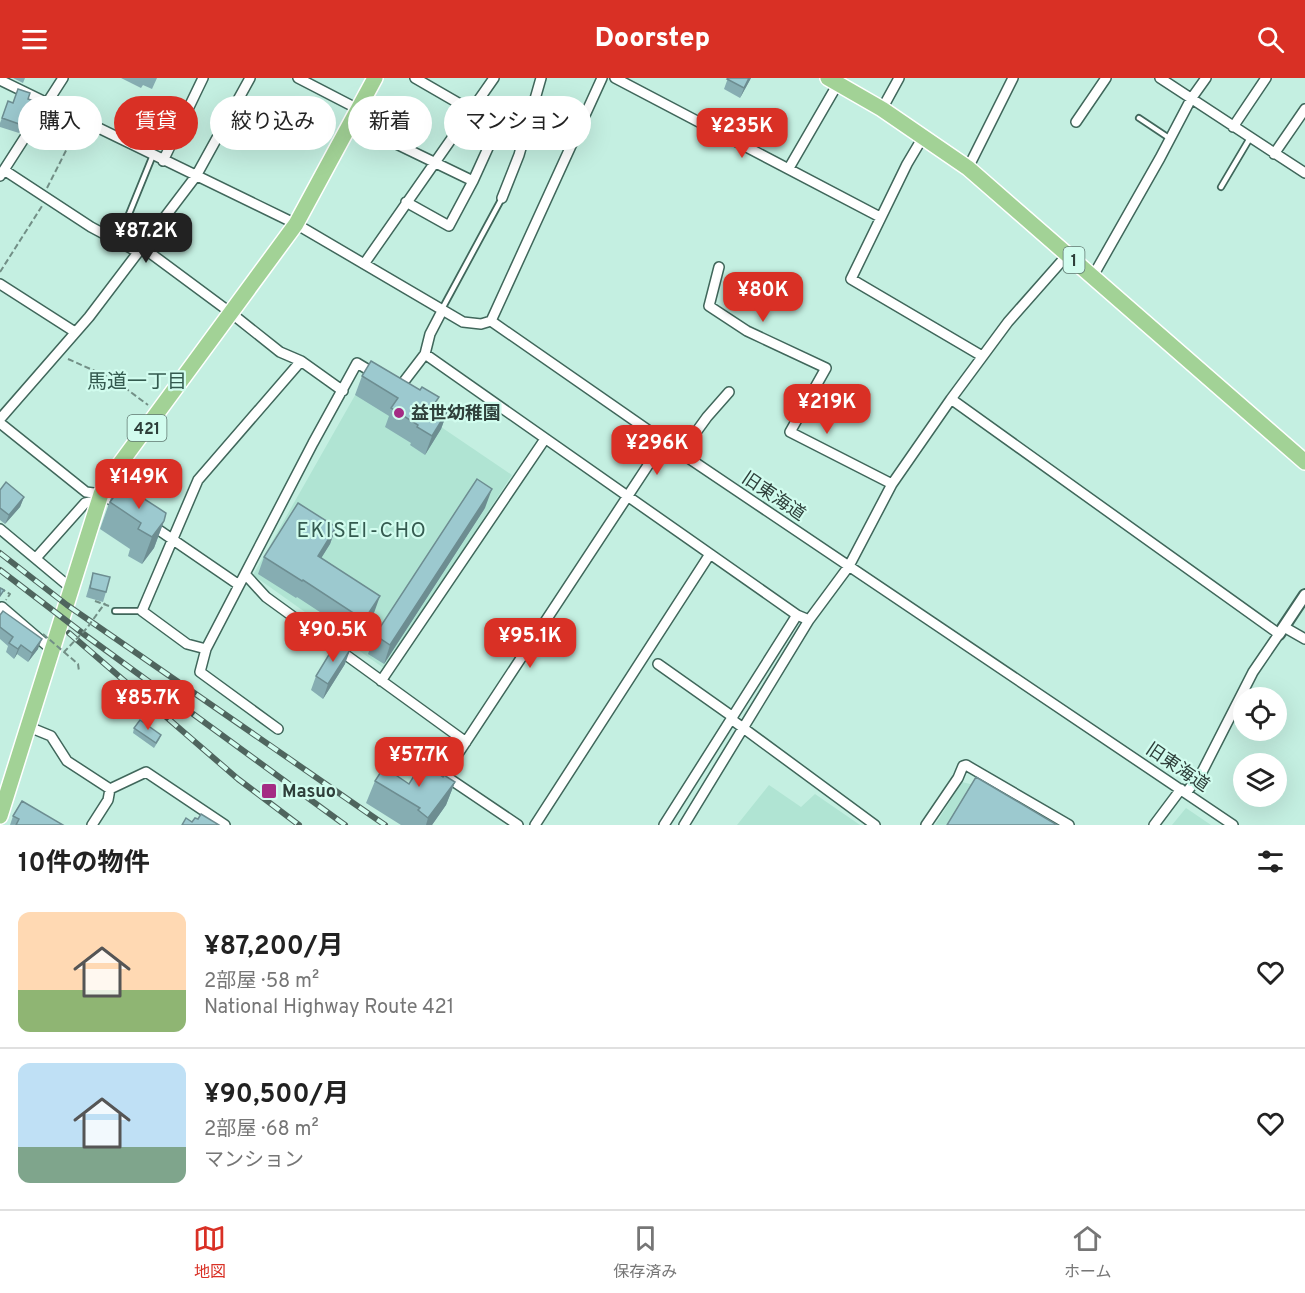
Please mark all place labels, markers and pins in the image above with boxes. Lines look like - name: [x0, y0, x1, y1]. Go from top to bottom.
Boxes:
- pin: ¥235K: [700, 108, 784, 159]
- pin: ¥87.2K: [97, 213, 195, 264]
- pin: ¥80K: [727, 272, 799, 323]
- pin: ¥219K: [785, 384, 869, 435]
- place label: 益世幼稚園: [411, 403, 501, 426]
- marker: 益世幼稚園: [392, 406, 406, 420]
- pin: ¥296K: [615, 425, 699, 476]
- pin: ¥149K: [97, 459, 181, 510]
- pin: ¥90.5K: [284, 612, 382, 663]
- pin: ¥95.1K: [481, 618, 579, 669]
- pin: ¥85.7K: [99, 680, 197, 731]
- pin: ¥57.7K: [370, 737, 468, 788]
- place label: Masuo: [282, 781, 336, 804]
- marker: Masuo: [260, 782, 278, 800]

